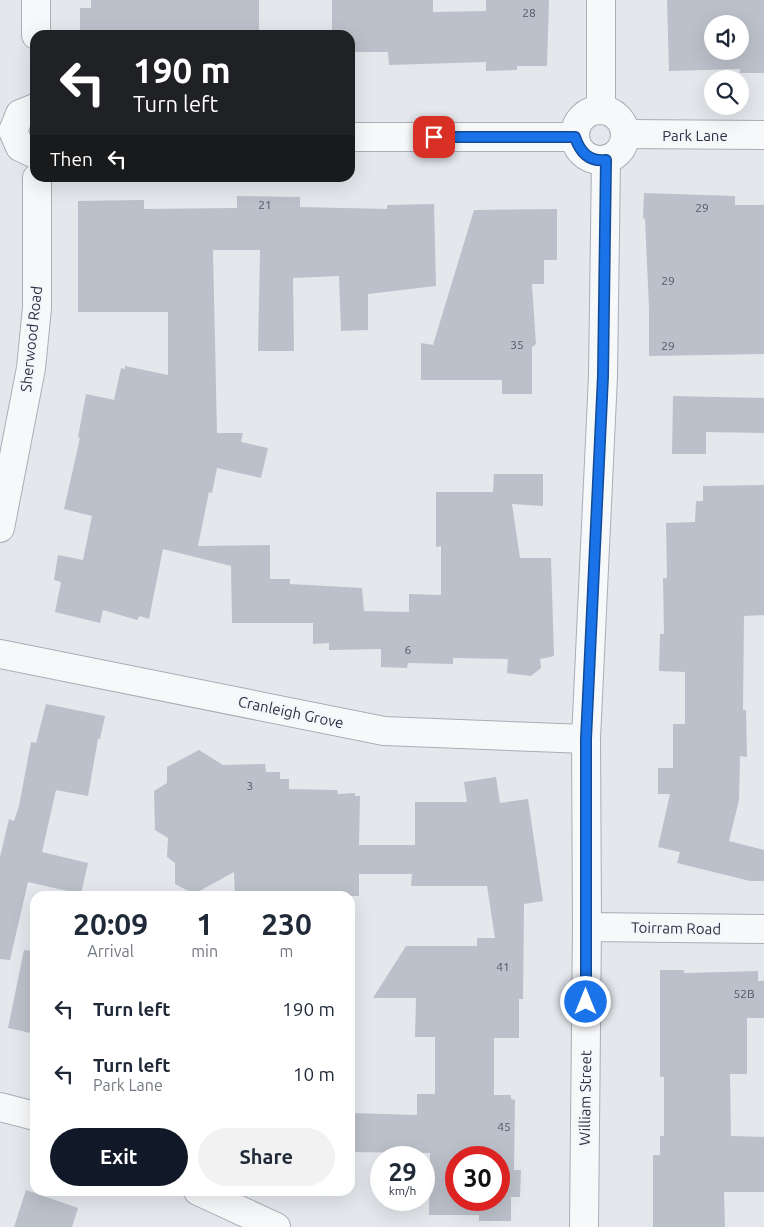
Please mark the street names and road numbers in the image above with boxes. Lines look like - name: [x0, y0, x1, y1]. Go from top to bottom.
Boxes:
- street label: Park Lane: [662, 127, 728, 144]
- street label: Sherwood Road: [17, 285, 45, 393]
- street label: Cranleigh Grove: [237, 693, 345, 731]
- street label: Toirram Road: [631, 919, 721, 937]
- street label: William Street: [576, 1050, 594, 1146]

